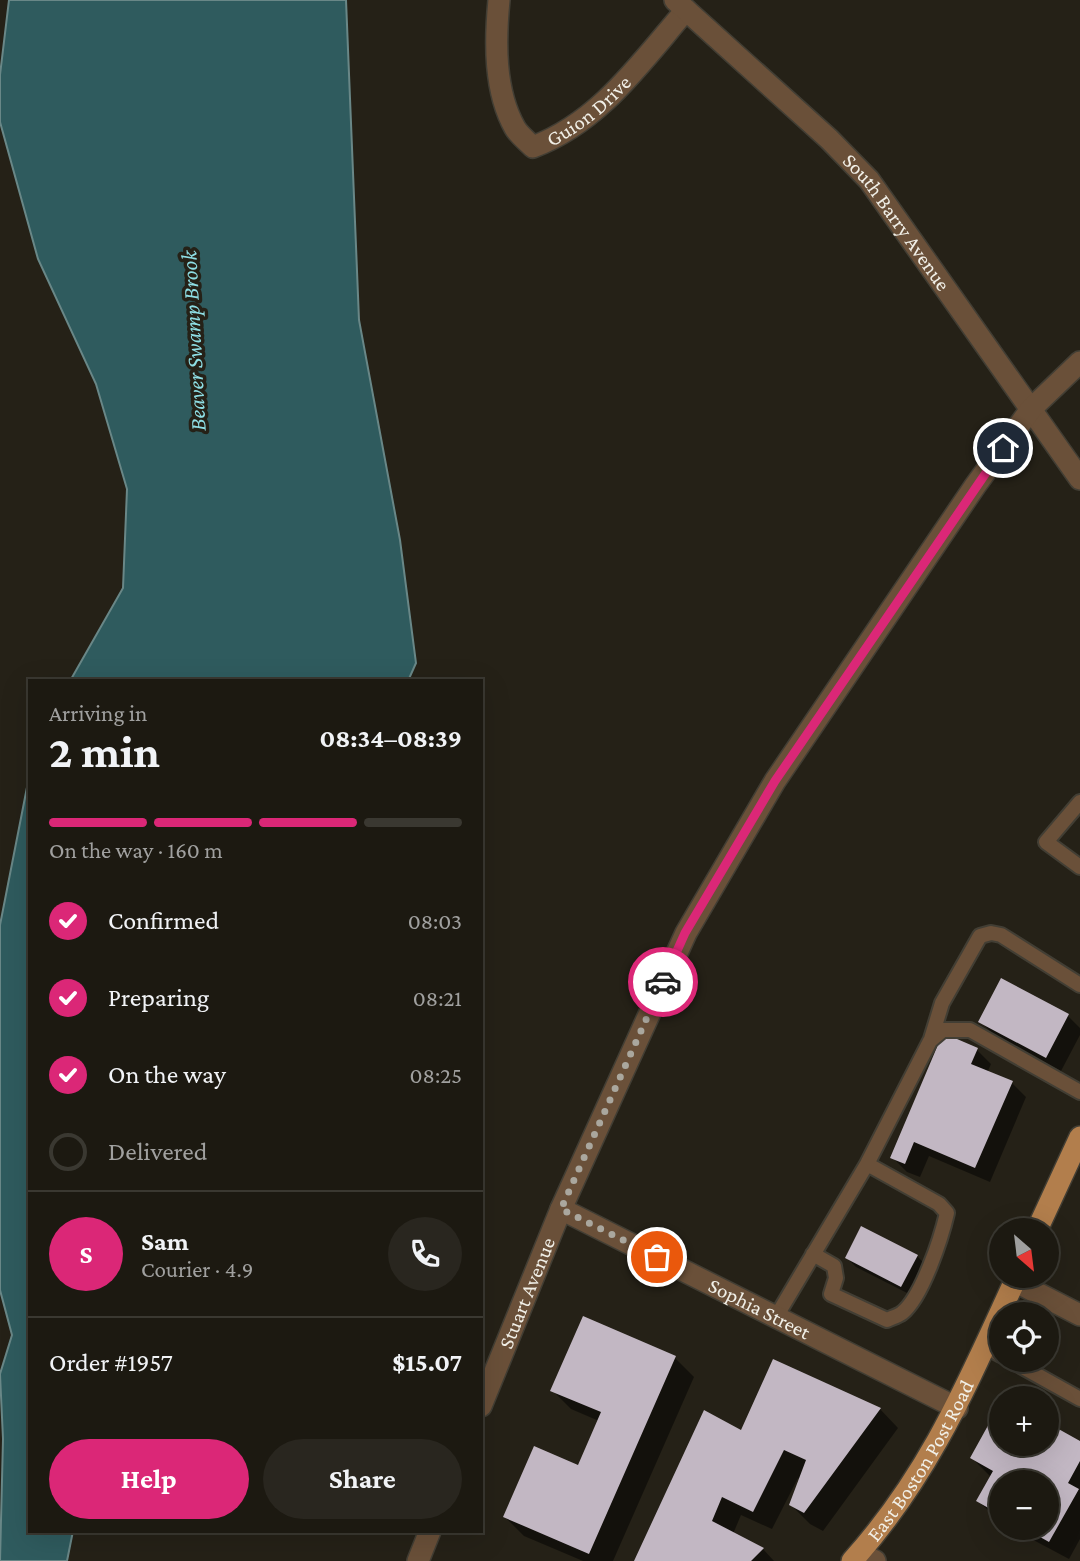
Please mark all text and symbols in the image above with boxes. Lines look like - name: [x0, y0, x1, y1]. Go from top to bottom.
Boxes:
- street label: Guion Drive: [542, 70, 636, 151]
- street label: South Barry Avenue: [838, 148, 955, 296]
- water label: Beaver Swamp Brook: [175, 249, 211, 432]
- pin: [973, 418, 1033, 478]
- icon: home: [984, 429, 1022, 467]
- text: Arriving in: [49, 700, 147, 726]
- text: 08:34–08:39: [319, 724, 462, 753]
- text: 2 min: [49, 726, 160, 777]
- text: On the way · 160 m: [49, 837, 223, 863]
- icon: check: [49, 902, 87, 940]
- text: Confirmed: [108, 906, 219, 935]
- text: 08:03: [408, 908, 462, 934]
- courier: [628, 947, 698, 1017]
- icon: car: [644, 963, 682, 1001]
- icon: check: [49, 979, 87, 1017]
- text: Preparing: [108, 983, 209, 1012]
- text: 08:21: [413, 985, 462, 1011]
- icon: check: [49, 1056, 87, 1094]
- text: On the way: [108, 1060, 226, 1089]
- text: 08:25: [410, 1062, 462, 1088]
- text: Delivered: [108, 1137, 207, 1166]
- button: phone: [388, 1217, 462, 1291]
- north arrow: [989, 1218, 1059, 1288]
- map controls: [989, 1218, 1059, 1540]
- text: Sam: [141, 1227, 189, 1256]
- pin: [627, 1227, 687, 1287]
- street label: Stuart Avenue: [494, 1234, 560, 1352]
- icon: bag: [638, 1238, 676, 1276]
- text: S: [80, 1240, 93, 1269]
- text: Courier · 4.9: [141, 1256, 253, 1282]
- street label: Sophia Street: [704, 1273, 815, 1345]
- button: locate: [989, 1302, 1059, 1372]
- text: Order #1957: [49, 1348, 173, 1377]
- text: $15.07: [392, 1348, 462, 1377]
- street label: East Boston Post Road: [862, 1376, 979, 1546]
- button: +: [989, 1386, 1059, 1456]
- button: Help: [49, 1439, 249, 1519]
- button: Share: [263, 1439, 462, 1519]
- button: −: [989, 1470, 1059, 1540]

